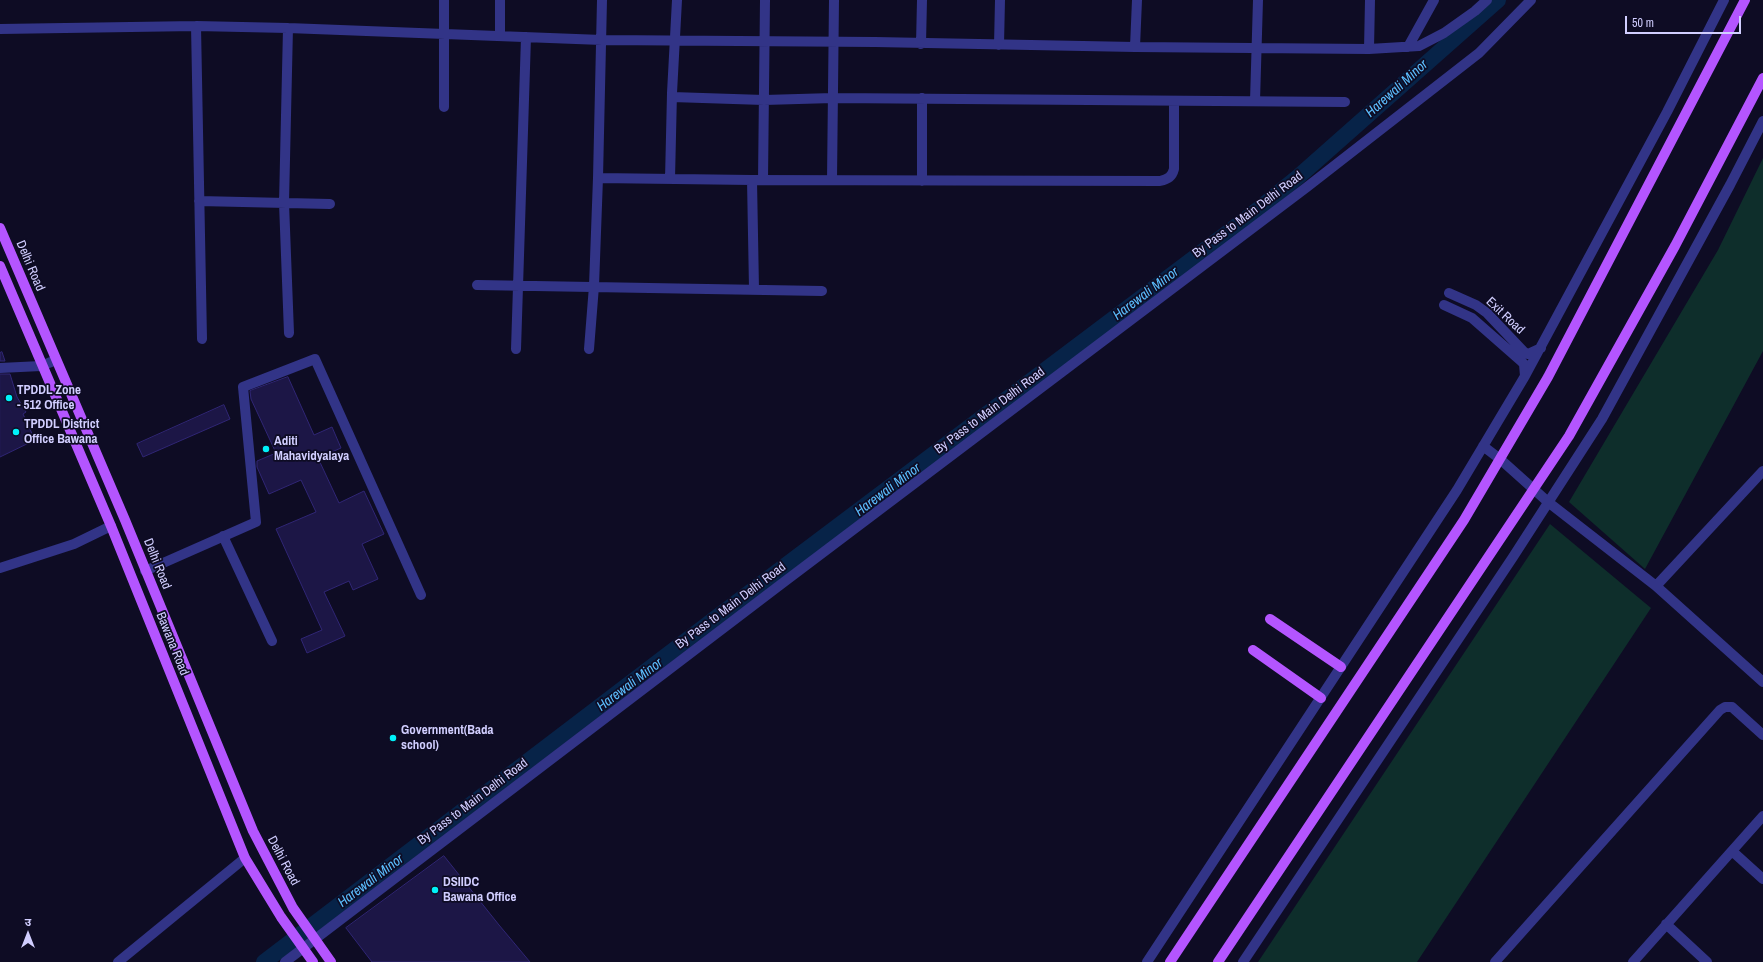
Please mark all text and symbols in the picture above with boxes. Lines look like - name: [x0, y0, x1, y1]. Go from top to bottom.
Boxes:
- scale bar: [1627, 8, 1743, 34]
- text: 50 m: [1632, 15, 1654, 31]
- water label: Harewali Minor: [1362, 57, 1432, 121]
- street label: By Pass to Main Delhi Road: [1190, 168, 1306, 262]
- street label: Delhi Road: [12, 238, 48, 294]
- water label: Harewali Minor: [1110, 264, 1182, 324]
- street label: Exit Road: [1483, 294, 1527, 338]
- street label: By Pass to Main Delhi Road: [932, 364, 1048, 458]
- place label: TPDDL Zone - 512 Office: [17, 383, 81, 414]
- marker: TPDDL Zone - 512 Office: [4, 393, 14, 403]
- place label: TPDDL District Office Bawana: [24, 417, 99, 448]
- marker: TPDDL District Office Bawana: [11, 427, 21, 437]
- place label: Aditi Mahavidyalaya: [274, 434, 349, 465]
- marker: Aditi Mahavidyalaya: [261, 444, 271, 454]
- water label: Harewali Minor: [852, 460, 924, 520]
- street label: Delhi Road: [140, 536, 174, 592]
- street label: By Pass to Main Delhi Road: [673, 559, 789, 653]
- street label: Bawana Road: [152, 610, 192, 678]
- water label: Harewali Minor: [594, 655, 666, 715]
- place label: Government(Bada school): [401, 723, 493, 754]
- marker: Government(Bada school): [388, 733, 398, 743]
- street label: By Pass to Main Delhi Road: [415, 755, 531, 849]
- street label: Delhi Road: [264, 834, 302, 888]
- water label: Harewali Minor: [335, 851, 407, 911]
- place label: DSIIDC Bawana Office: [443, 875, 516, 906]
- marker: DSIIDC Bawana Office: [430, 885, 440, 895]
- north arrow: [8, 914, 48, 954]
- text: उ: [25, 915, 31, 929]

